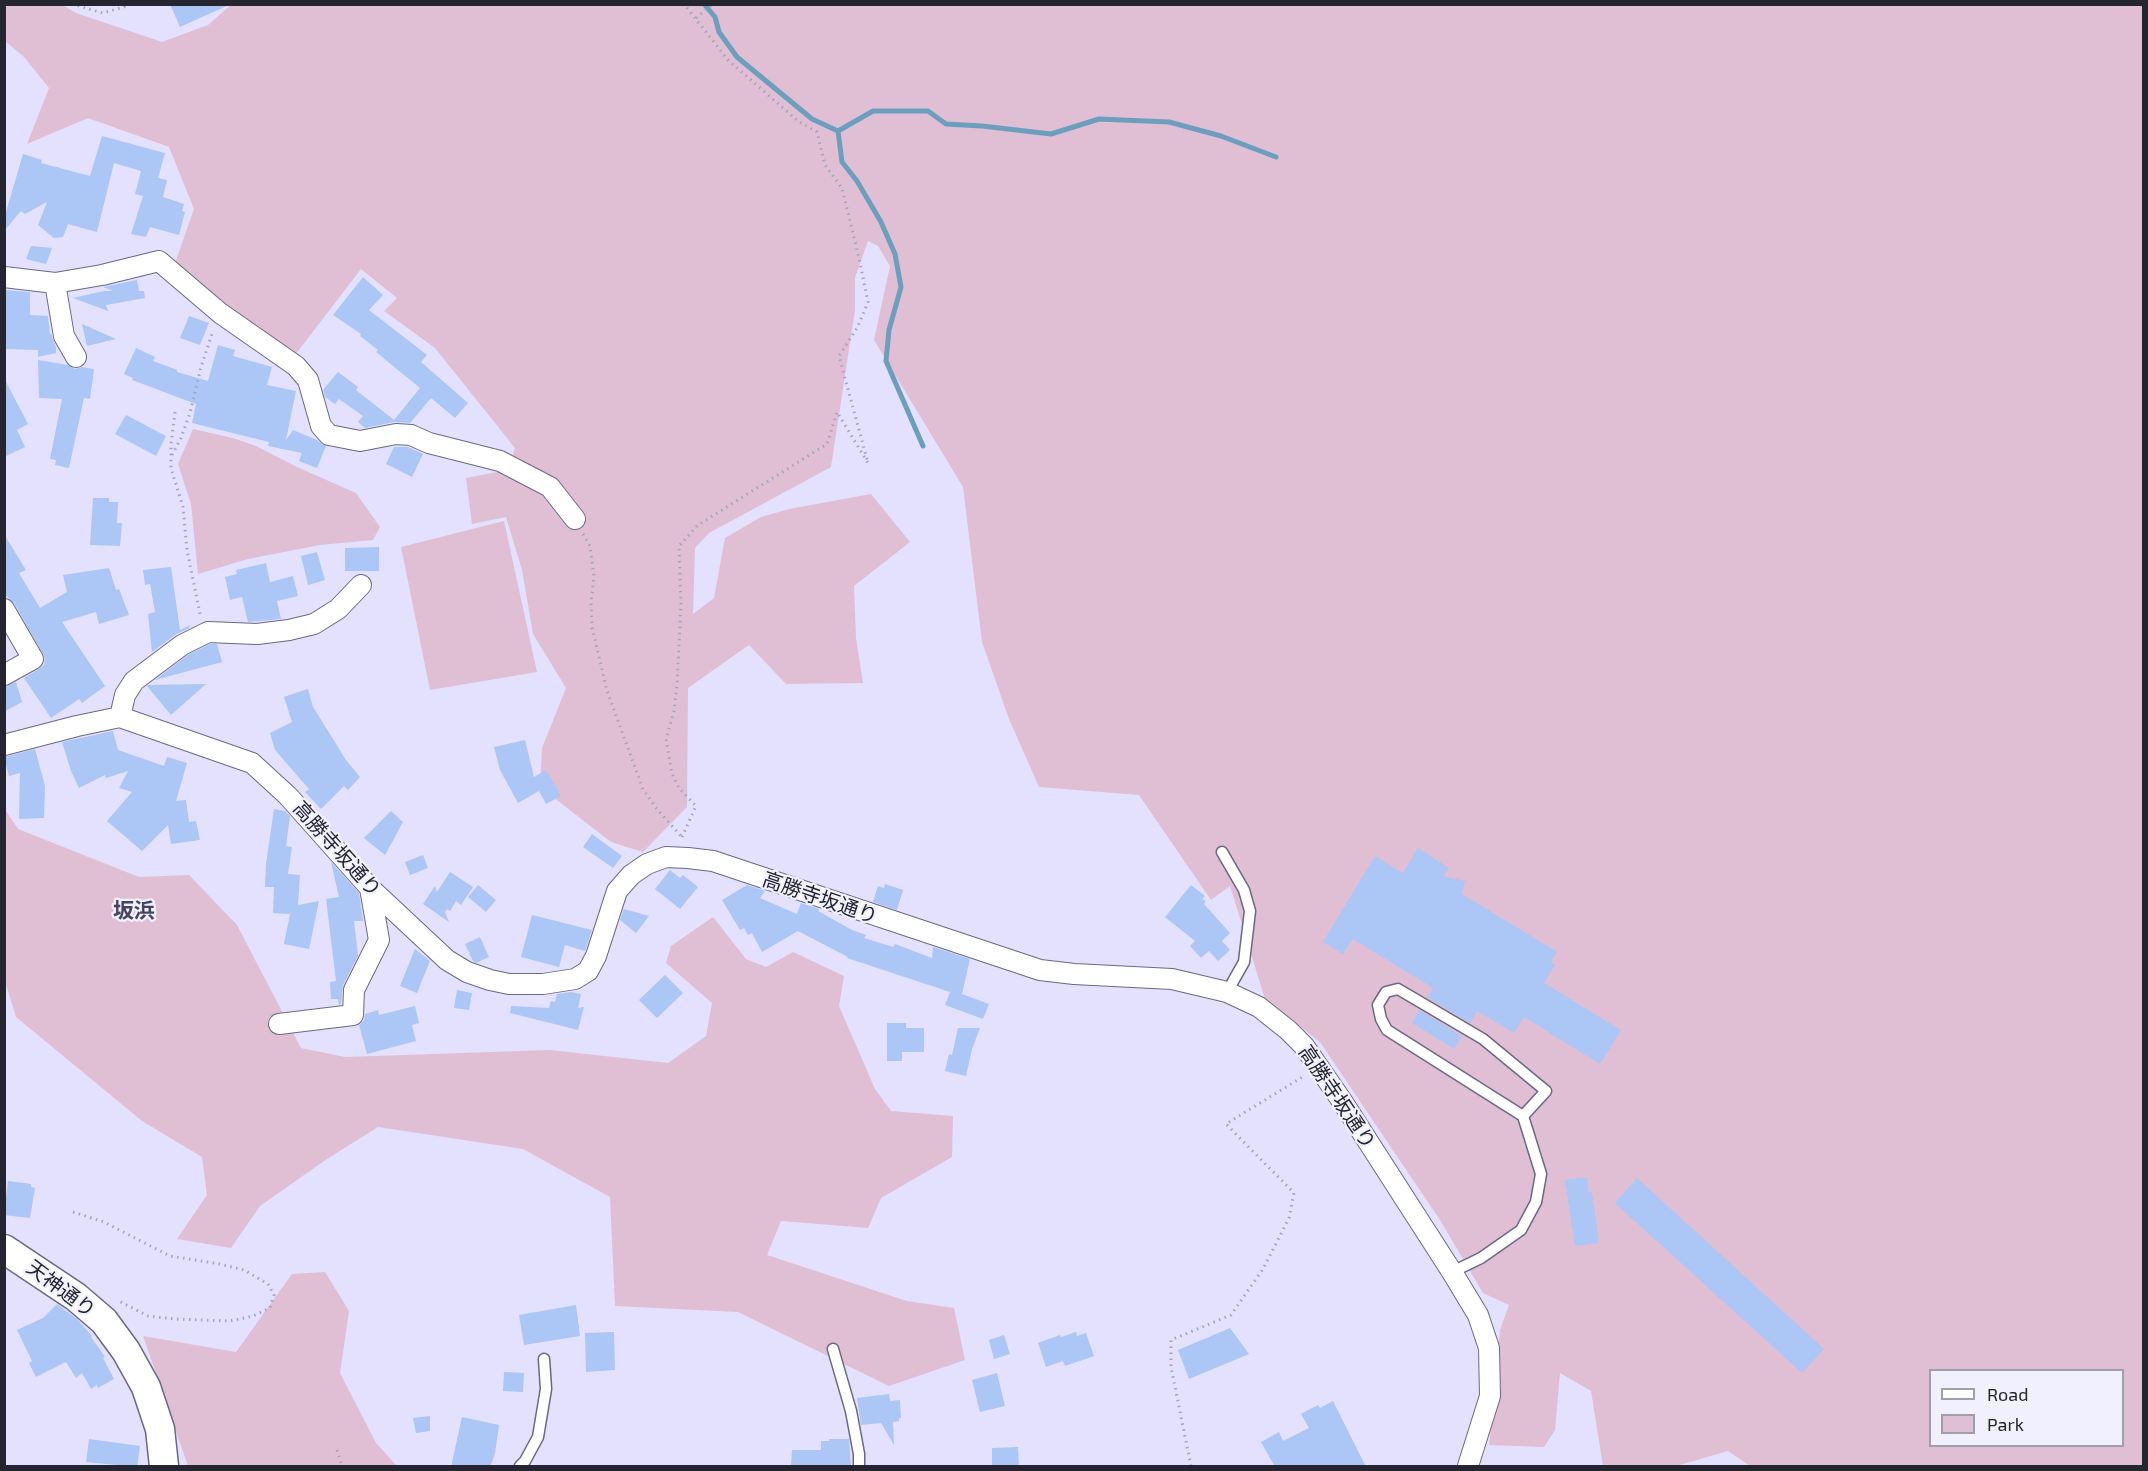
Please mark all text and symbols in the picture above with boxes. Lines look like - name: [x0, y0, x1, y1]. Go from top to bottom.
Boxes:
- street label: 高勝寺坂通り: [288, 796, 386, 902]
- street label: 高勝寺坂通り: [759, 867, 881, 929]
- district label: 坂浜: [113, 898, 155, 924]
- street label: 高勝寺坂通り: [1294, 1041, 1380, 1153]
- street label: 天神通り: [22, 1255, 100, 1323]
- legend: [1929, 1369, 2124, 1447]
- text: Road: [1987, 1383, 2028, 1405]
- text: Park: [1987, 1413, 2024, 1435]

